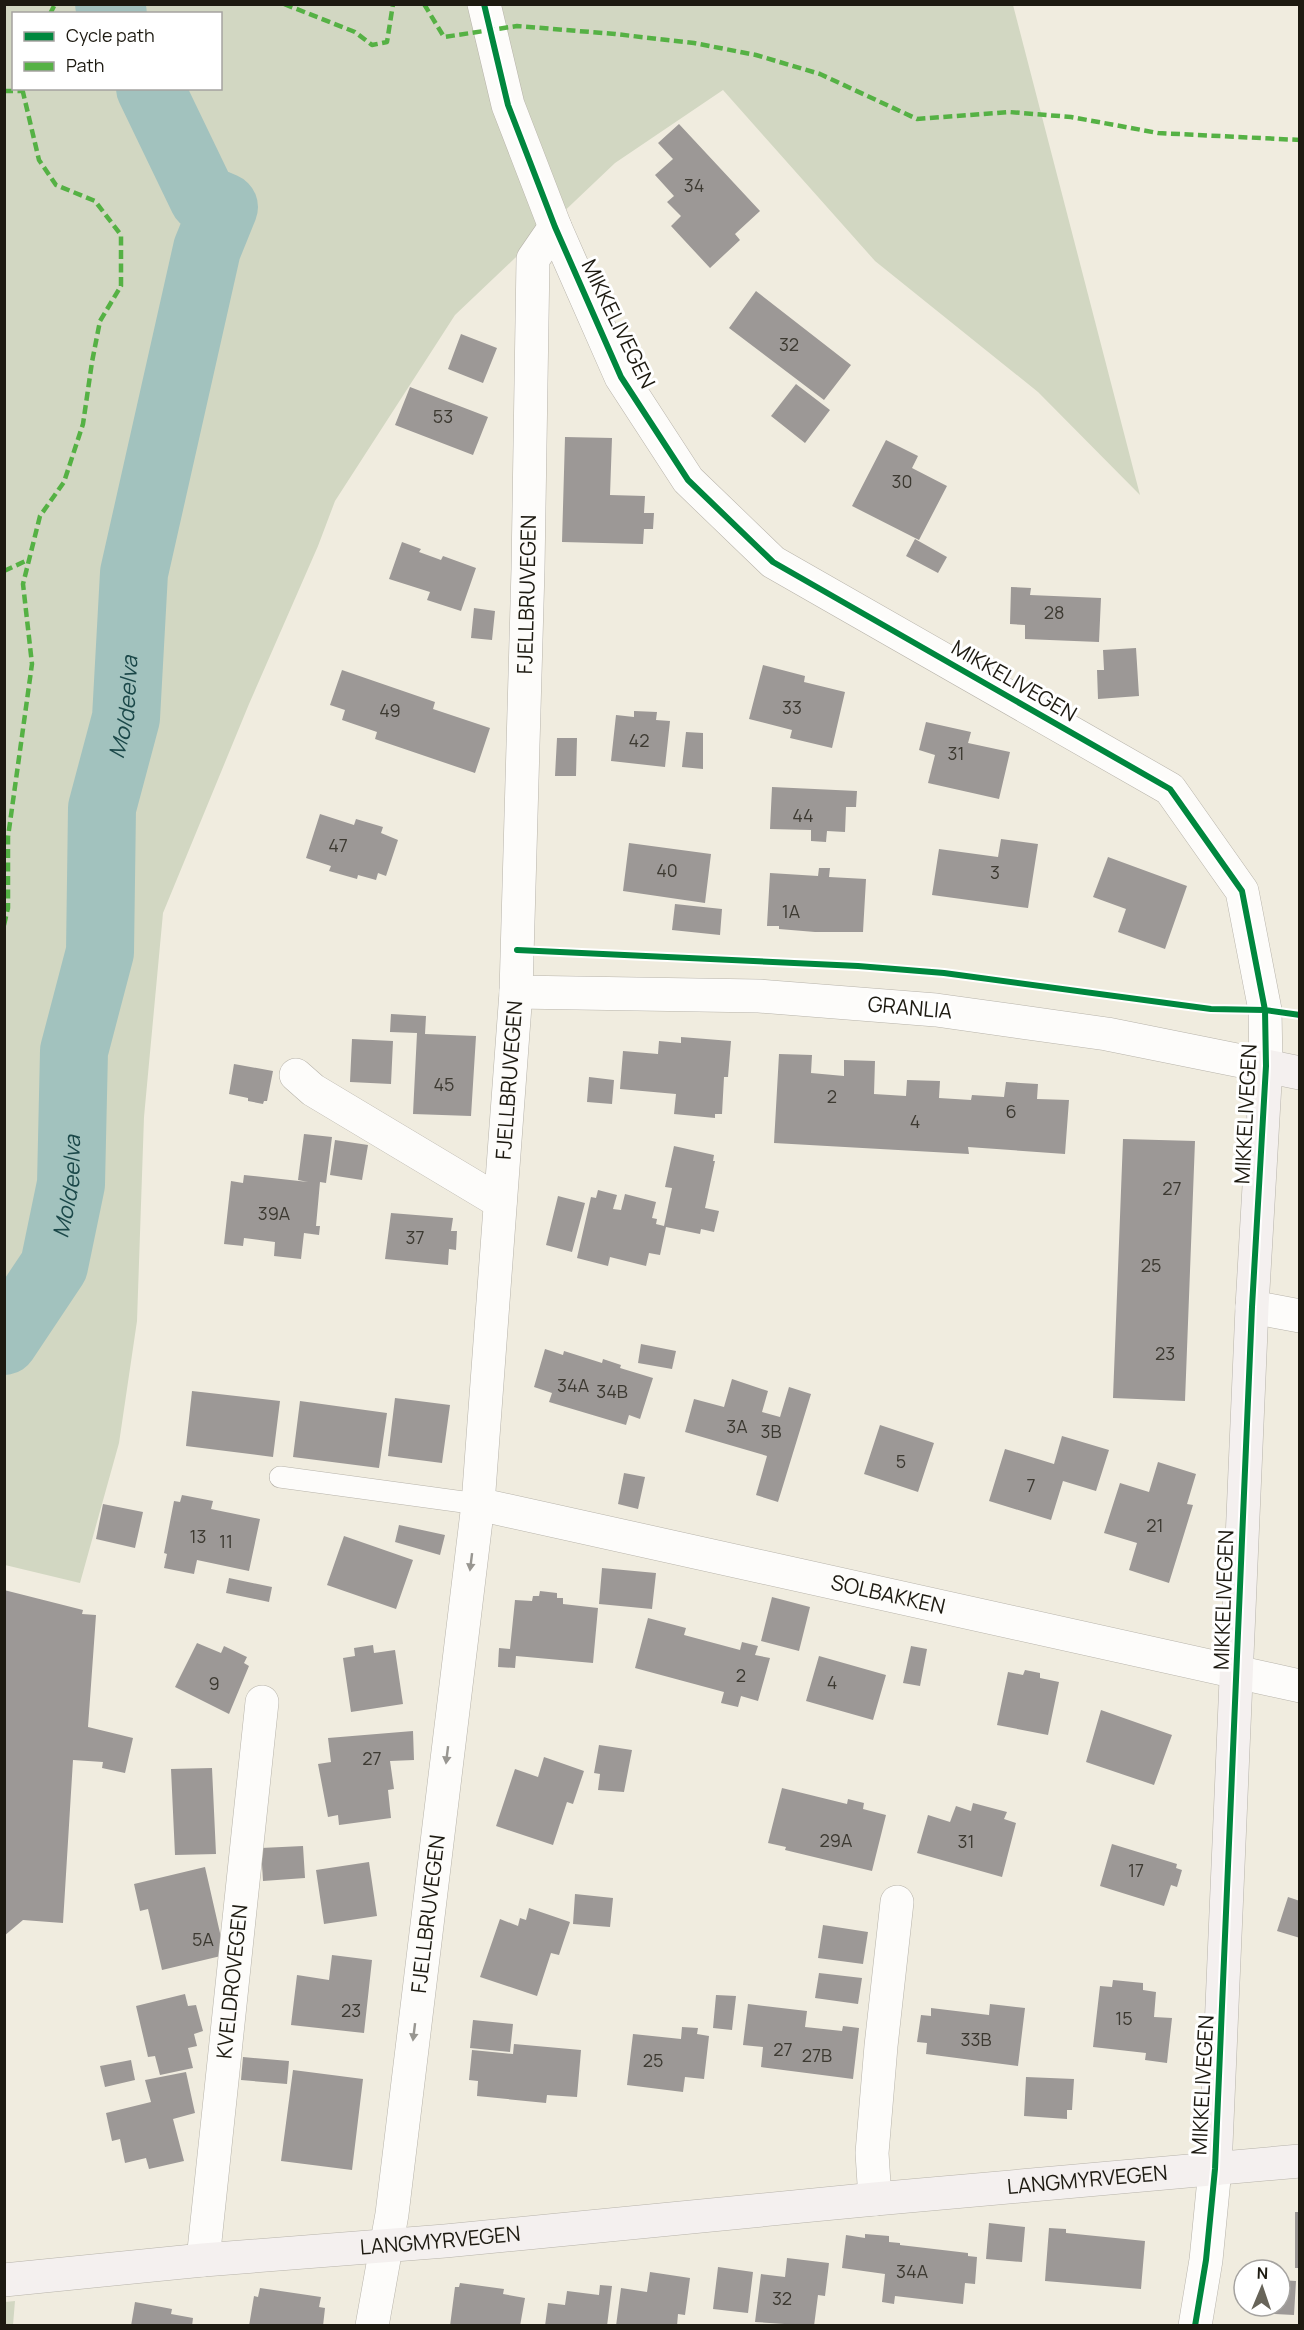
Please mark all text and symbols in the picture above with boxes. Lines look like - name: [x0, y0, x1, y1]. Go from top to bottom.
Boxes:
- legend: [12, 12, 222, 90]
- text: Cycle path: [66, 23, 155, 47]
- text: Path: [66, 53, 104, 77]
- house number: 34: [684, 173, 704, 197]
- street label: MIKKELIVEGEN: [576, 254, 662, 393]
- house number: 32: [779, 332, 799, 356]
- house number: 53: [433, 404, 453, 428]
- house number: 30: [892, 469, 912, 493]
- street label: FJELLBRUVEGEN: [510, 515, 542, 675]
- house number: 28: [1044, 600, 1064, 624]
- street label: MIKKELIVEGEN: [947, 633, 1082, 727]
- water label: Moldeelva: [101, 653, 145, 762]
- house number: 33: [782, 695, 802, 719]
- house number: 49: [379, 698, 401, 722]
- house number: 42: [629, 728, 649, 752]
- house number: 31: [948, 741, 964, 765]
- house number: 44: [792, 803, 814, 827]
- house number: 47: [328, 833, 348, 857]
- house number: 40: [656, 858, 678, 882]
- house number: 3: [990, 860, 1000, 884]
- house number: 1A: [782, 899, 801, 923]
- street label: GRANLIA: [867, 989, 953, 1025]
- street label: FJELLBRUVEGEN: [489, 999, 528, 1161]
- street label: MIKKELIVEGEN: [1227, 1043, 1263, 1185]
- house number: 45: [433, 1072, 455, 1096]
- house number: 2: [827, 1084, 837, 1108]
- house number: 6: [1005, 1099, 1017, 1123]
- house number: 4: [910, 1109, 920, 1133]
- water label: Moldeelva: [45, 1133, 87, 1240]
- house number: 27: [1162, 1176, 1182, 1200]
- house number: 39A: [258, 1201, 291, 1225]
- house number: 37: [406, 1225, 425, 1249]
- house number: 25: [1141, 1253, 1161, 1277]
- house number: 23: [1155, 1341, 1175, 1365]
- house number: 34A: [557, 1373, 590, 1397]
- house number: 34B: [596, 1379, 628, 1403]
- house number: 3A: [726, 1414, 748, 1438]
- house number: 3B: [761, 1419, 782, 1443]
- house number: 5: [896, 1449, 906, 1473]
- house number: 7: [1026, 1473, 1036, 1497]
- house number: 21: [1146, 1513, 1164, 1537]
- house number: 13: [190, 1524, 206, 1548]
- house number: 11: [219, 1529, 233, 1553]
- street label: MIKKELIVEGEN: [1207, 1529, 1239, 1671]
- one-way arrow: [466, 1552, 476, 1571]
- street label: SOLBAKKEN: [828, 1568, 948, 1620]
- house number: 2: [736, 1663, 746, 1687]
- house number: 4: [827, 1670, 837, 1694]
- house number: 9: [208, 1671, 220, 1695]
- house number: 27: [362, 1746, 382, 1770]
- one-way arrow: [443, 1746, 452, 1765]
- house number: 29A: [820, 1828, 853, 1852]
- house number: 31: [958, 1829, 974, 1853]
- street label: FJELLBRUVEGEN: [404, 1833, 451, 1995]
- house number: 17: [1128, 1858, 1144, 1882]
- street label: KVELDROVEGEN: [209, 1903, 254, 2060]
- house number: 5A: [192, 1927, 214, 1951]
- house number: 23: [341, 1998, 361, 2022]
- house number: 15: [1115, 2006, 1133, 2030]
- street label: MIKKELIVEGEN: [1184, 2014, 1220, 2156]
- one-way arrow: [409, 2023, 419, 2042]
- house number: 33B: [961, 2027, 991, 2051]
- house number: 27: [773, 2037, 793, 2061]
- house number: 27B: [802, 2043, 832, 2067]
- house number: 25: [643, 2048, 663, 2072]
- street label: LANGMYRVEGEN: [1006, 2158, 1169, 2200]
- street label: LANGMYRVEGEN: [359, 2219, 522, 2261]
- north arrow: [1232, 2258, 1292, 2318]
- house number: 34A: [896, 2259, 929, 2283]
- text: N: [1256, 2262, 1269, 2284]
- house number: 32: [772, 2286, 792, 2310]

